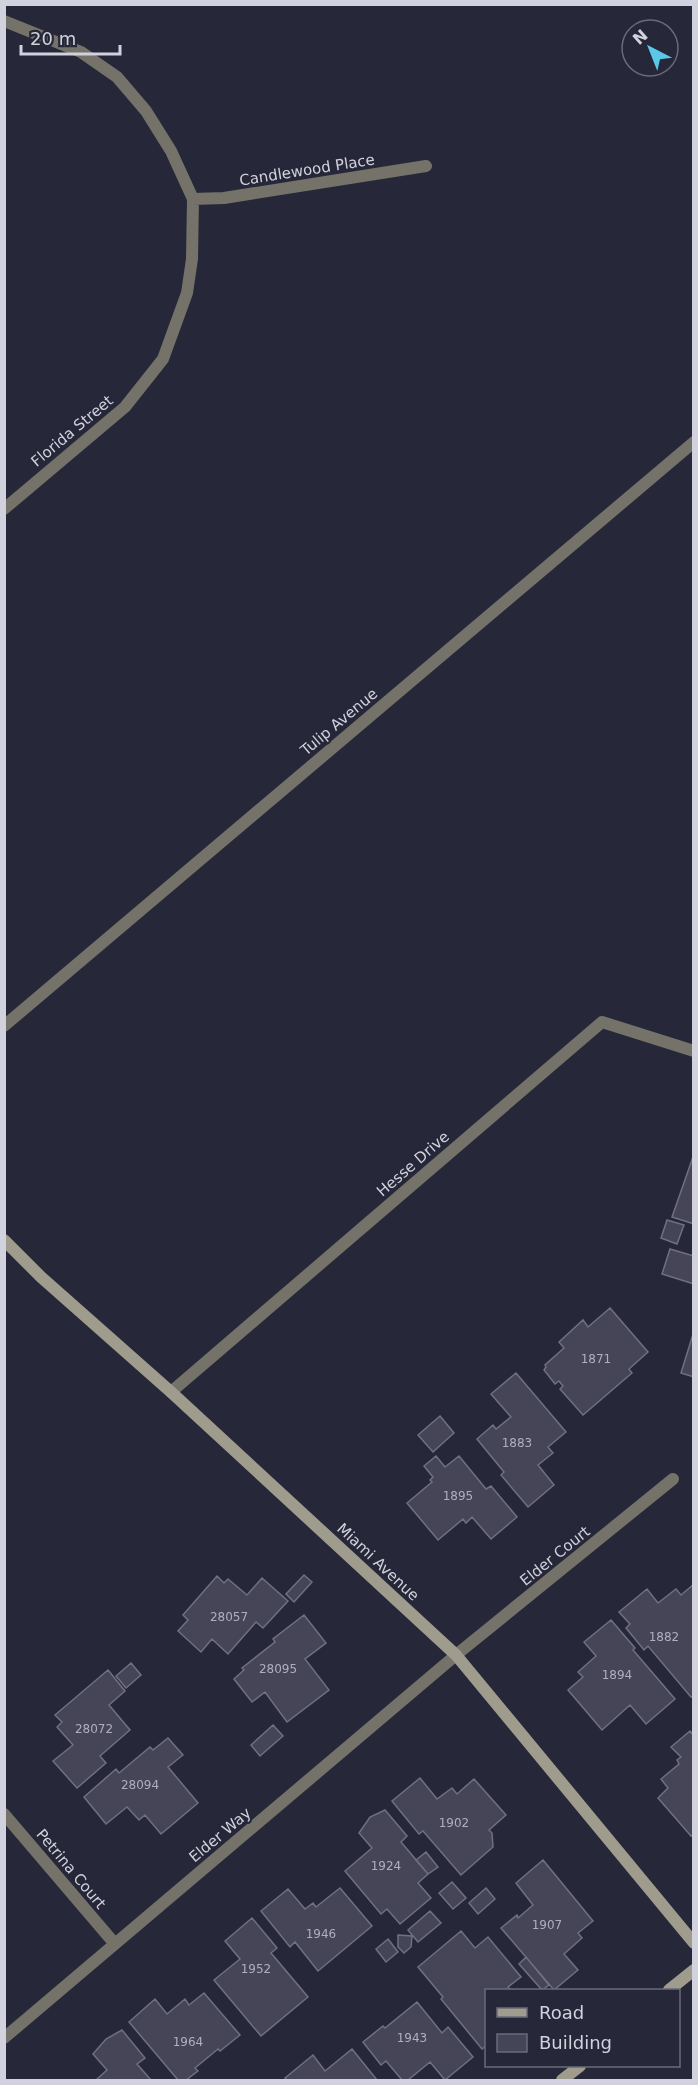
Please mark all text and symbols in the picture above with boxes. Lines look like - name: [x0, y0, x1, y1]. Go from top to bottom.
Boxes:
- scale bar: [21, 18, 120, 56]
- north arrow: [620, 18, 680, 78]
- text: N: [629, 26, 652, 49]
- text: 20 m: [30, 28, 76, 49]
- street label: Candlewood Place: [238, 150, 376, 190]
- street label: Florida Street: [27, 391, 117, 470]
- street label: Tulip Avenue: [296, 685, 381, 760]
- street label: Hesse Drive: [373, 1128, 453, 1200]
- house number: 1871: [581, 1352, 611, 1366]
- house number: 1883: [502, 1436, 532, 1450]
- house number: 1895: [443, 1489, 473, 1503]
- street label: Miami Avenue: [333, 1519, 423, 1605]
- street label: Elder Court: [516, 1522, 594, 1590]
- house number: 28057: [210, 1610, 248, 1624]
- house number: 1882: [649, 1630, 679, 1644]
- house number: 28095: [259, 1662, 297, 1676]
- house number: 1894: [602, 1668, 632, 1682]
- house number: 28072: [75, 1722, 113, 1736]
- house number: 28094: [121, 1778, 159, 1792]
- street label: Elder Way: [185, 1804, 255, 1866]
- house number: 1902: [439, 1816, 469, 1830]
- street label: Petrina Court: [32, 1825, 110, 1913]
- house number: 1924: [371, 1859, 401, 1873]
- house number: 1907: [532, 1918, 562, 1932]
- house number: 1946: [306, 1927, 336, 1941]
- house number: 1952: [241, 1962, 271, 1976]
- legend: [485, 1989, 680, 2067]
- text: Road: [539, 2002, 584, 2023]
- house number: 1943: [397, 2031, 427, 2045]
- text: Building: [539, 2032, 612, 2053]
- house number: 1964: [173, 2035, 203, 2049]

